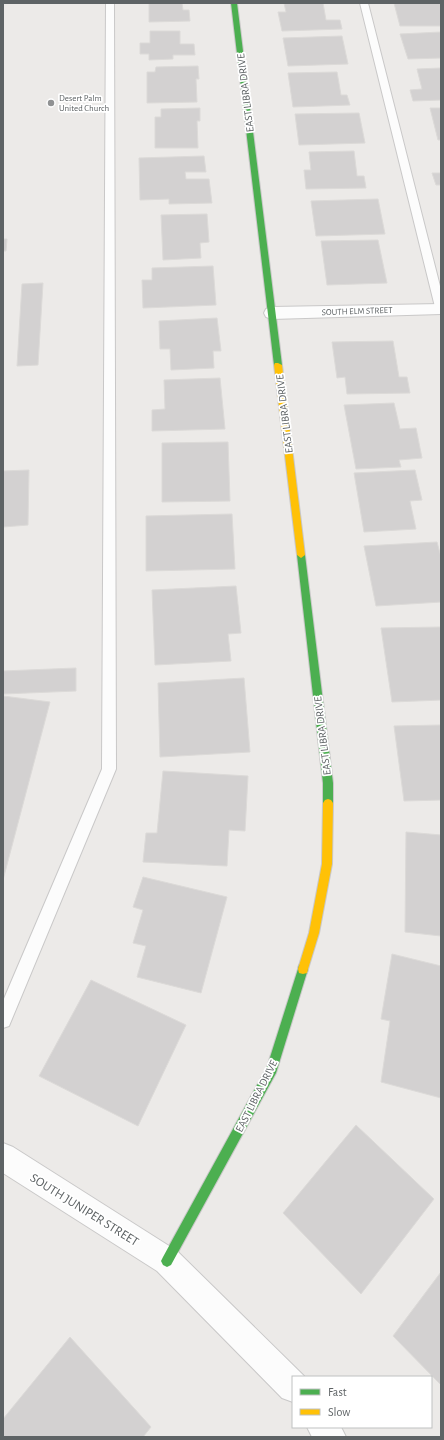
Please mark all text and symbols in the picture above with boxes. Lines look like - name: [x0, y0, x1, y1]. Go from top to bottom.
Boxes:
- street label: EAST LIBRA DRIVE: [235, 52, 256, 133]
- place label: Desert Palm United Church: [59, 94, 110, 113]
- marker: Desert Palm United Church: [46, 98, 56, 108]
- street label: SOUTH ELM STREET: [321, 306, 393, 317]
- street label: EAST LIBRA DRIVE: [274, 373, 295, 454]
- street label: EAST LIBRA DRIVE: [312, 695, 333, 776]
- street label: EAST LIBRA DRIVE: [234, 1058, 280, 1134]
- street label: SOUTH JUNIPER STREET: [28, 1172, 141, 1249]
- legend: [292, 1376, 432, 1428]
- text: Fast: [328, 1386, 347, 1398]
- text: Slow: [328, 1406, 350, 1418]

